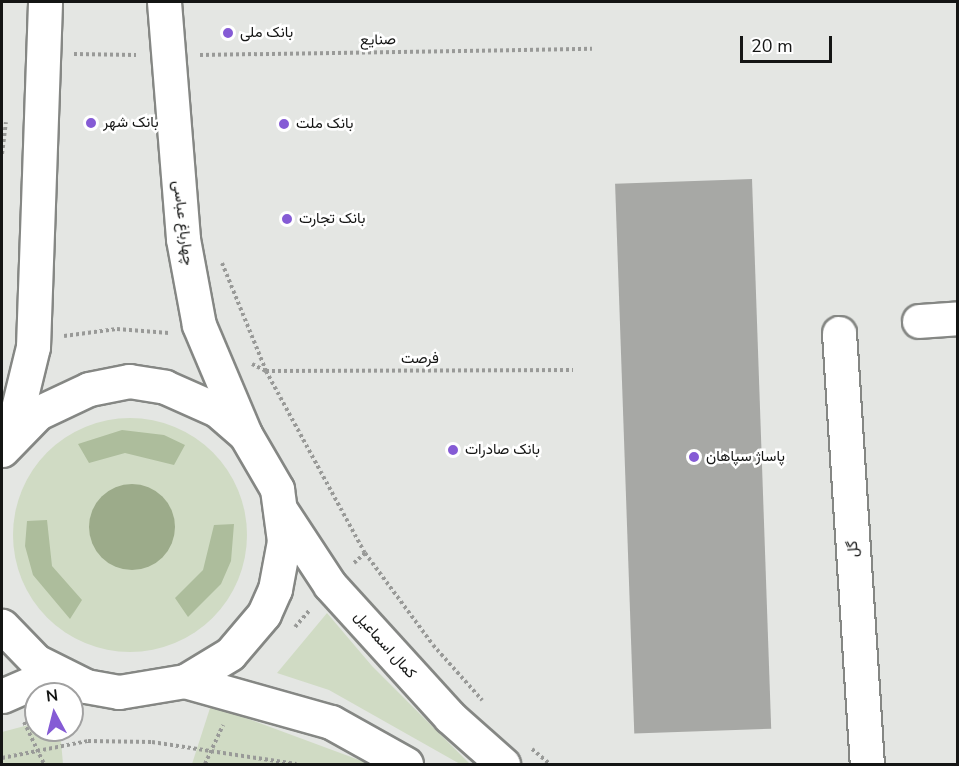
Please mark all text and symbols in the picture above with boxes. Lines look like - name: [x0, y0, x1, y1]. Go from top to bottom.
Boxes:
- place label: بانک ملی: [240, 24, 293, 42]
- scale bar: [743, 24, 834, 62]
- marker: بانک ملی: [221, 26, 235, 40]
- street label: صنایع: [360, 31, 396, 49]
- text: 20 m: [751, 34, 793, 58]
- place label: بانک شهر: [103, 114, 159, 132]
- place label: بانک ملت: [296, 115, 353, 133]
- marker: بانک شهر: [84, 116, 98, 130]
- marker: بانک ملت: [277, 117, 291, 131]
- street label: چهارباغ عباسی: [169, 179, 197, 267]
- place label: بانک تجارت: [299, 210, 365, 228]
- marker: بانک تجارت: [280, 212, 294, 226]
- street label: فرصت: [401, 350, 439, 368]
- place label: بانک صادرات: [465, 441, 540, 459]
- marker: بانک صادرات: [446, 443, 460, 457]
- place label: پاساژ سپاهان: [706, 448, 785, 466]
- marker: پاساژ سپاهان: [687, 450, 701, 464]
- street label: گل: [843, 540, 863, 558]
- street label: کمال اسماعیل: [350, 608, 420, 682]
- north arrow: [24, 682, 84, 742]
- text: N: [45, 684, 59, 708]

